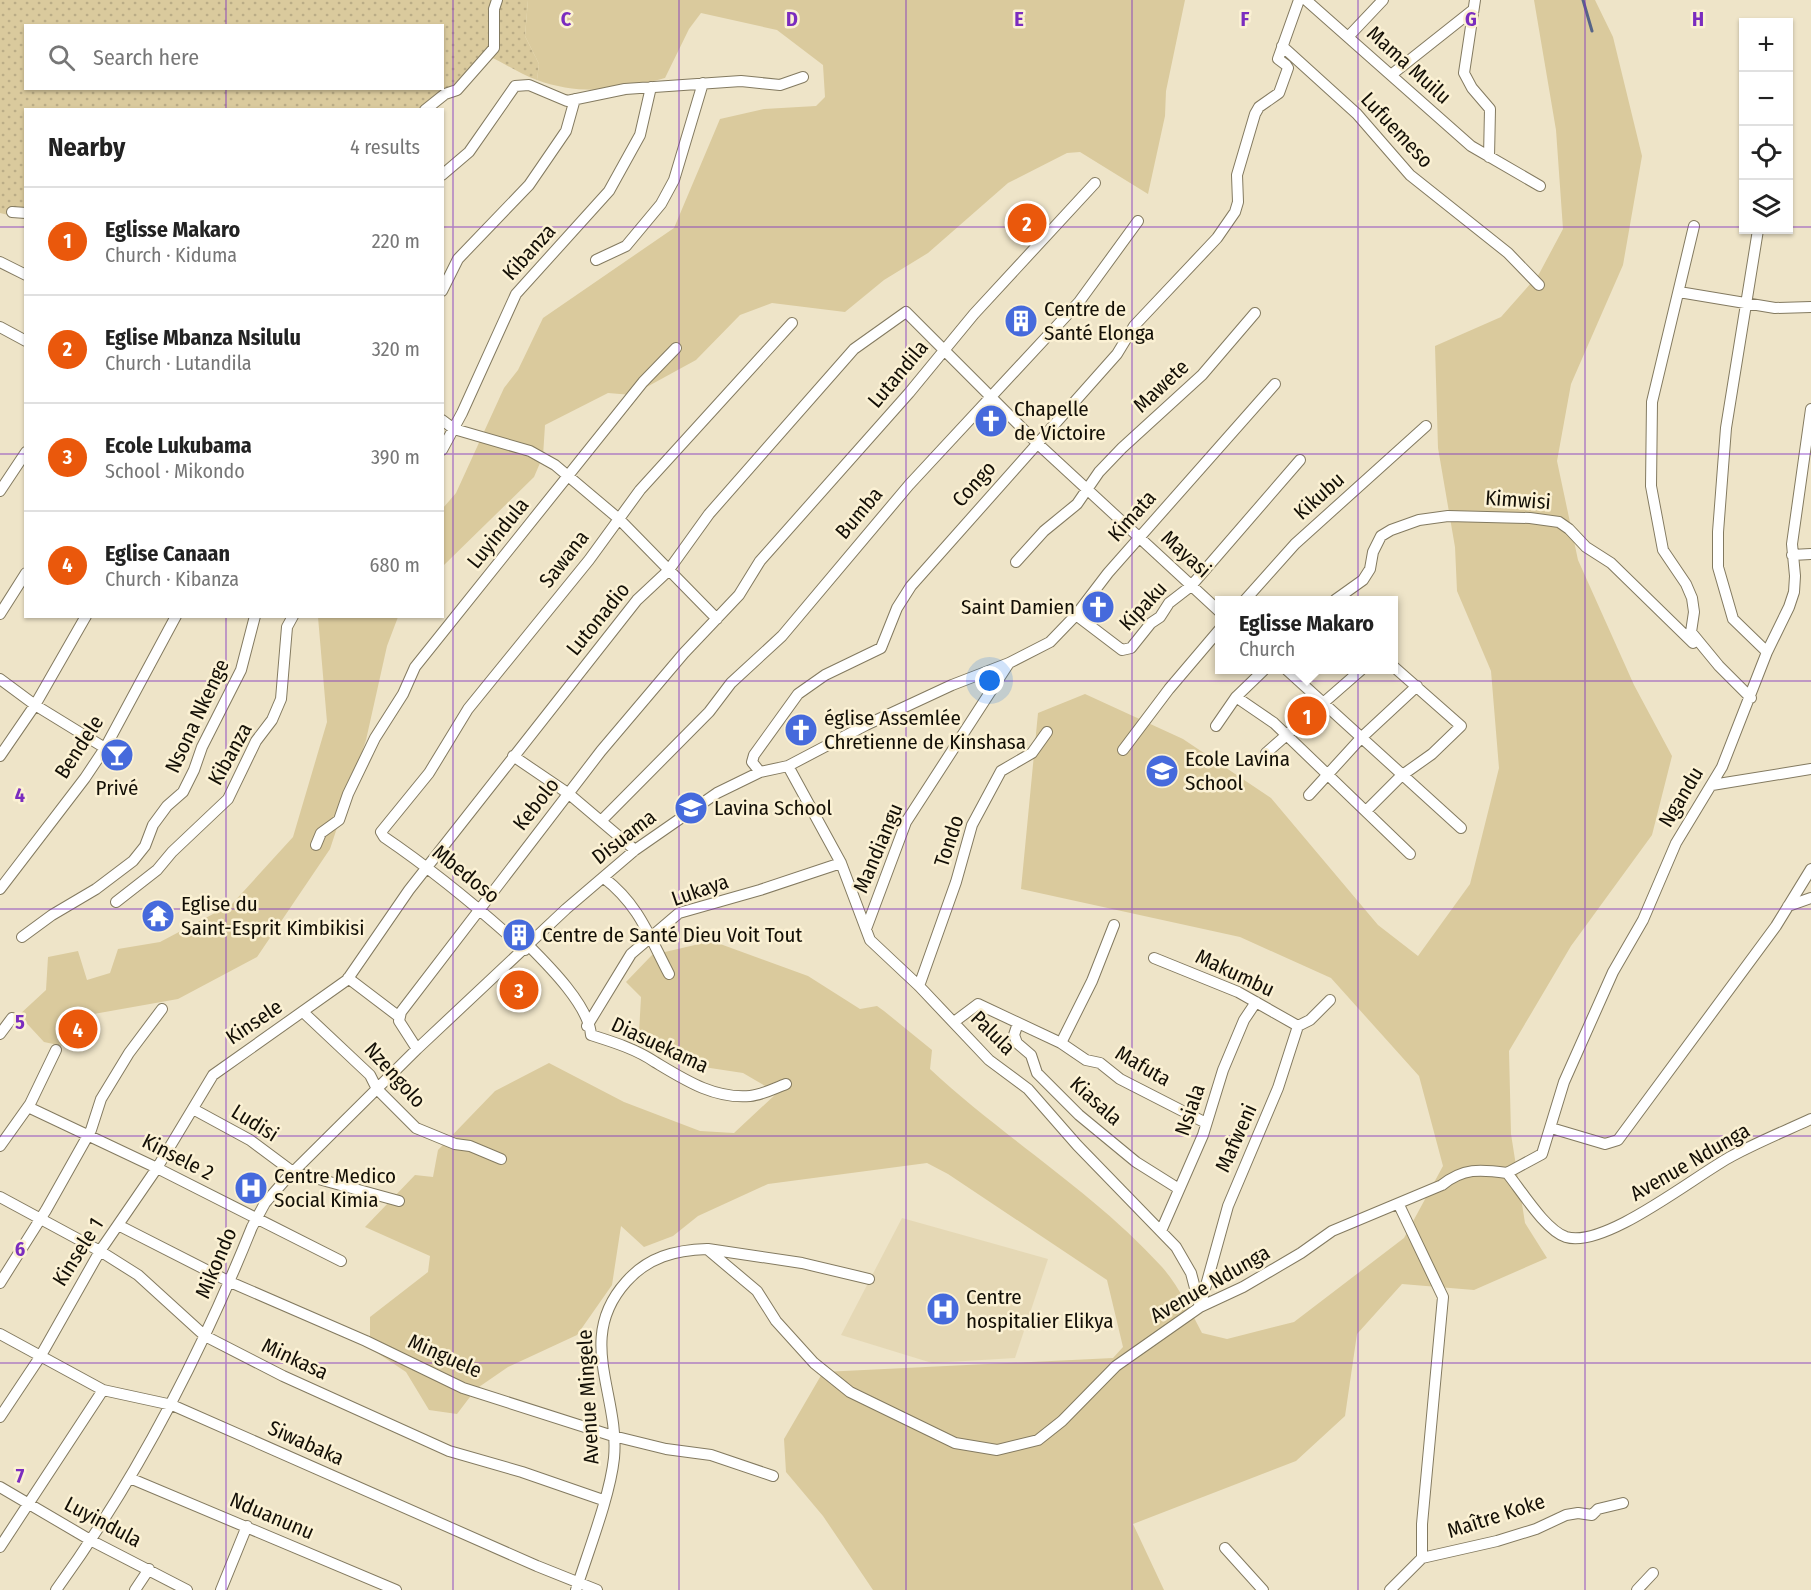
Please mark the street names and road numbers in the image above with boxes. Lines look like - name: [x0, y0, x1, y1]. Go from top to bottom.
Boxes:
- street label: Mama Muilu: [1362, 20, 1456, 110]
- street label: Lufuemeso: [1355, 87, 1439, 173]
- street label: Kibanza: [497, 218, 561, 286]
- street label: Lutandila: [862, 335, 934, 413]
- street label: Mawete: [1128, 354, 1194, 418]
- street label: Congo: [947, 456, 1001, 512]
- street label: Kikubu: [1288, 467, 1350, 525]
- street label: Bumba: [830, 482, 888, 544]
- street label: Kimata: [1102, 485, 1162, 547]
- street label: Kimwisi: [1484, 485, 1552, 515]
- street label: Luyindula: [462, 492, 534, 574]
- street label: Sawana: [534, 525, 594, 593]
- street label: Mayasi: [1156, 525, 1216, 583]
- street label: Kipaku: [1114, 576, 1172, 636]
- street label: Lutonadio: [561, 577, 635, 661]
- street label: Nsona Nkenge: [159, 655, 235, 777]
- street label: Bendele: [49, 710, 109, 784]
- street label: Kibanza: [202, 718, 258, 790]
- street label: Ngandu: [1653, 762, 1709, 832]
- street label: Kebolo: [507, 772, 565, 836]
- street label: Mandiangu: [848, 799, 908, 897]
- street label: Disuama: [587, 804, 661, 870]
- street label: Tondo: [928, 812, 970, 870]
- street label: Mbedoso: [427, 839, 505, 909]
- street label: Lukaya: [668, 868, 732, 912]
- street label: Makumbu: [1191, 943, 1279, 1003]
- street label: Kinsele: [221, 994, 287, 1050]
- street label: Palula: [965, 1005, 1021, 1061]
- street label: Diasuekama: [607, 1011, 713, 1079]
- street label: Nzengolo: [359, 1037, 431, 1113]
- street label: Mafuta: [1111, 1040, 1175, 1092]
- street label: Kiasala: [1065, 1071, 1127, 1131]
- street label: Nsiala: [1169, 1081, 1211, 1139]
- street label: Ludisi: [227, 1099, 283, 1147]
- street label: Mafweni: [1209, 1100, 1263, 1176]
- street label: Avenue Ndunga: [1626, 1117, 1754, 1207]
- street label: Kinsele 2: [138, 1128, 218, 1186]
- street label: Kinsele 1: [47, 1213, 109, 1291]
- street label: Mikondo: [190, 1224, 242, 1302]
- street label: Avenue Ndunga: [1146, 1239, 1274, 1329]
- street label: Minguele: [404, 1328, 486, 1384]
- street label: Avenue Mingele: [571, 1329, 605, 1465]
- street label: Minkasa: [258, 1332, 332, 1386]
- street label: Siwabaka: [264, 1415, 348, 1471]
- street label: Nduanunu: [226, 1487, 318, 1545]
- street label: Maître Koke: [1444, 1488, 1548, 1544]
- street label: Luyindula: [60, 1491, 146, 1553]

